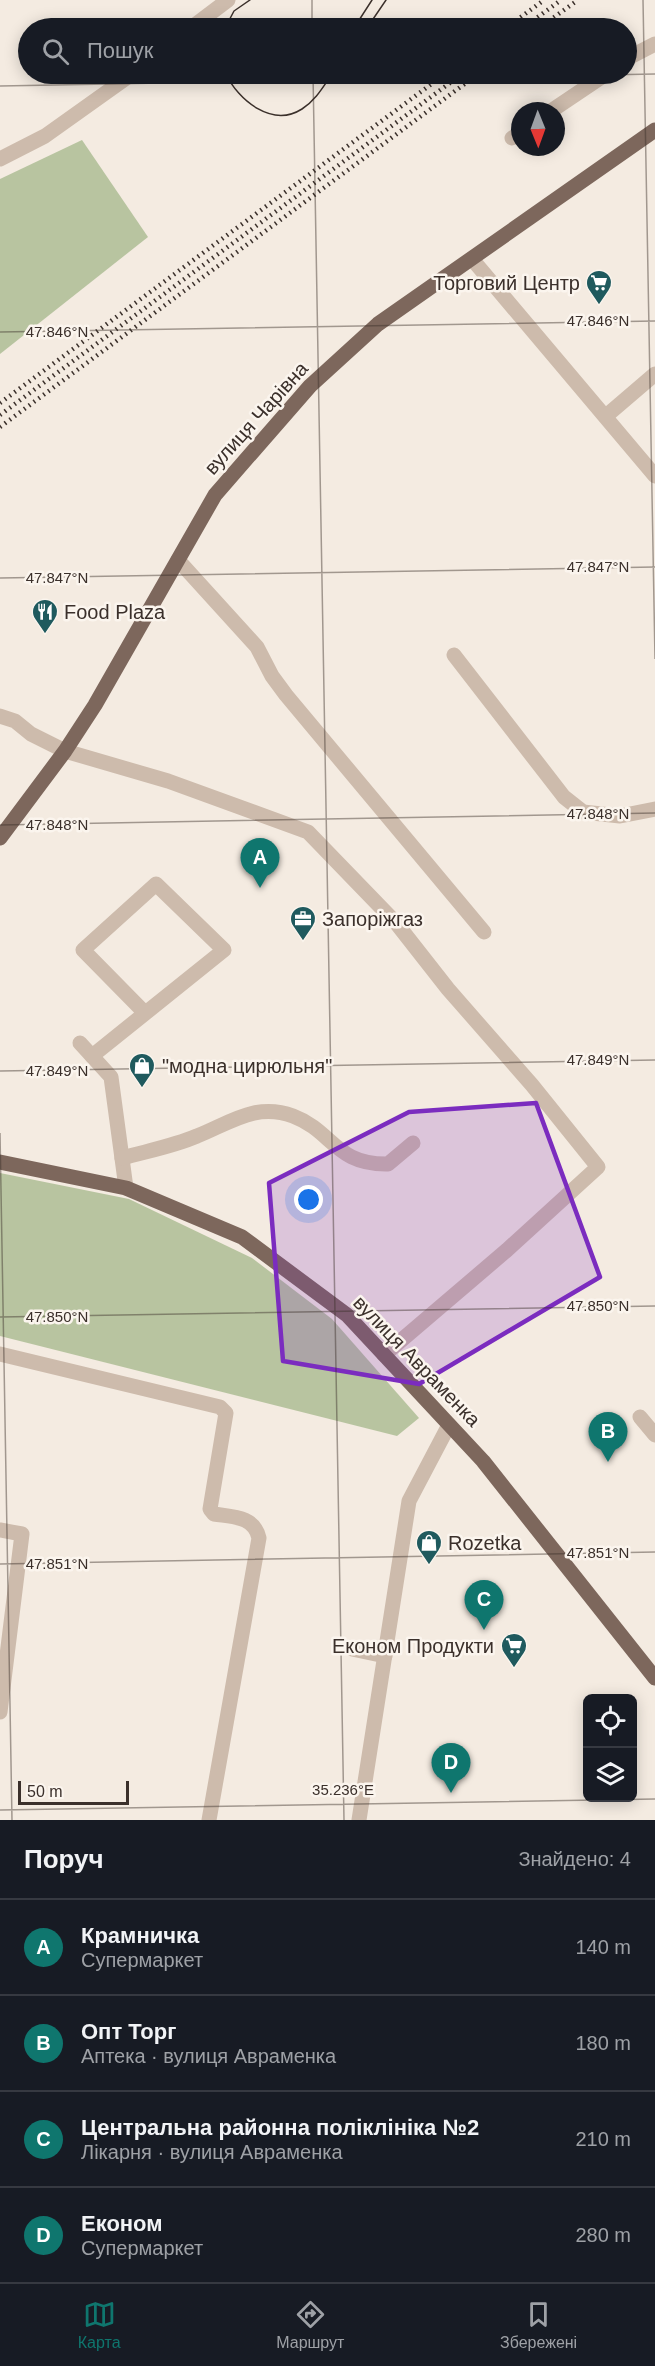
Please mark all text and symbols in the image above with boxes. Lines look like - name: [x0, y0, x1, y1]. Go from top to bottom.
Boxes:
- search box: [18, 18, 637, 84]
- icon: search: [39, 35, 72, 68]
- text: Пошук: [87, 38, 153, 63]
- north arrow: [511, 102, 565, 156]
- supermarket icon: Торговий Центр: [584, 268, 614, 306]
- place label: Торговий Центр: [433, 272, 580, 294]
- text: 47.846°N: [567, 312, 629, 329]
- text: 47.846°N: [26, 323, 88, 340]
- street label: вулиця Чарівна: [200, 357, 313, 479]
- text: 47.847°N: [567, 558, 629, 575]
- text: 47.847°N: [26, 569, 88, 586]
- restaurant icon: Food Plaza: [30, 597, 60, 635]
- place label: Food Plaza: [64, 601, 166, 623]
- text: 47.848°N: [567, 805, 629, 822]
- text: 47.848°N: [26, 816, 88, 833]
- pin: A: [240, 838, 280, 888]
- office icon: Запоріжгаз: [288, 904, 318, 942]
- place label: Запоріжгаз: [322, 908, 423, 930]
- shop icon: "модна цирюльня": [127, 1051, 157, 1089]
- text: 47.849°N: [567, 1051, 629, 1068]
- place label: "модна цирюльня": [162, 1055, 332, 1077]
- text: 47.849°N: [26, 1062, 88, 1079]
- your location: [294, 1185, 323, 1214]
- street label: вулиця Авраменка: [349, 1291, 486, 1431]
- text: 47.850°N: [567, 1297, 629, 1314]
- text: 47.850°N: [26, 1308, 88, 1325]
- pin: B: [588, 1412, 628, 1462]
- shop icon: Rozetka: [414, 1528, 444, 1566]
- place label: Rozetka: [448, 1532, 522, 1554]
- text: 47.851°N: [567, 1544, 629, 1561]
- text: 47.851°N: [26, 1555, 88, 1572]
- pin: C: [464, 1580, 504, 1630]
- supermarket icon: Економ Продукти: [499, 1631, 529, 1669]
- place label: Економ Продукти: [332, 1635, 494, 1657]
- map controls: [583, 1694, 637, 1802]
- button: locate: [583, 1694, 637, 1748]
- pin: D: [432, 1744, 470, 1793]
- button: layers: [583, 1748, 637, 1802]
- scale bar: [18, 1778, 129, 1806]
- text: 35.236°E: [312, 1781, 374, 1798]
- text: 50 m: [27, 1783, 63, 1800]
- text: Поруч: [24, 1844, 104, 1874]
- text: Знайдено: 4: [518, 1848, 631, 1870]
- text: Крамничка: [81, 1923, 199, 1948]
- text: A: [36, 1936, 51, 1958]
- text: 140 m: [575, 1936, 631, 1958]
- text: Супермаркет: [81, 1949, 203, 1971]
- text: Опт Торг: [81, 2019, 176, 2044]
- text: B: [36, 2032, 51, 2054]
- text: 180 m: [575, 2032, 631, 2054]
- text: Аптека · вулиця Авраменка: [81, 2045, 336, 2067]
- text: Центральна районна поліклініка №2: [81, 2115, 479, 2140]
- text: C: [36, 2128, 51, 2150]
- text: 210 m: [575, 2128, 631, 2150]
- text: Лікарня · вулиця Авраменка: [81, 2141, 343, 2163]
- text: Економ: [81, 2211, 163, 2236]
- text: D: [36, 2224, 51, 2246]
- text: 280 m: [575, 2224, 631, 2246]
- text: Супермаркет: [81, 2237, 203, 2259]
- tab: Карта: [78, 2298, 121, 2352]
- tab: Маршрут: [276, 2298, 344, 2352]
- tab: Збережені: [500, 2298, 577, 2352]

